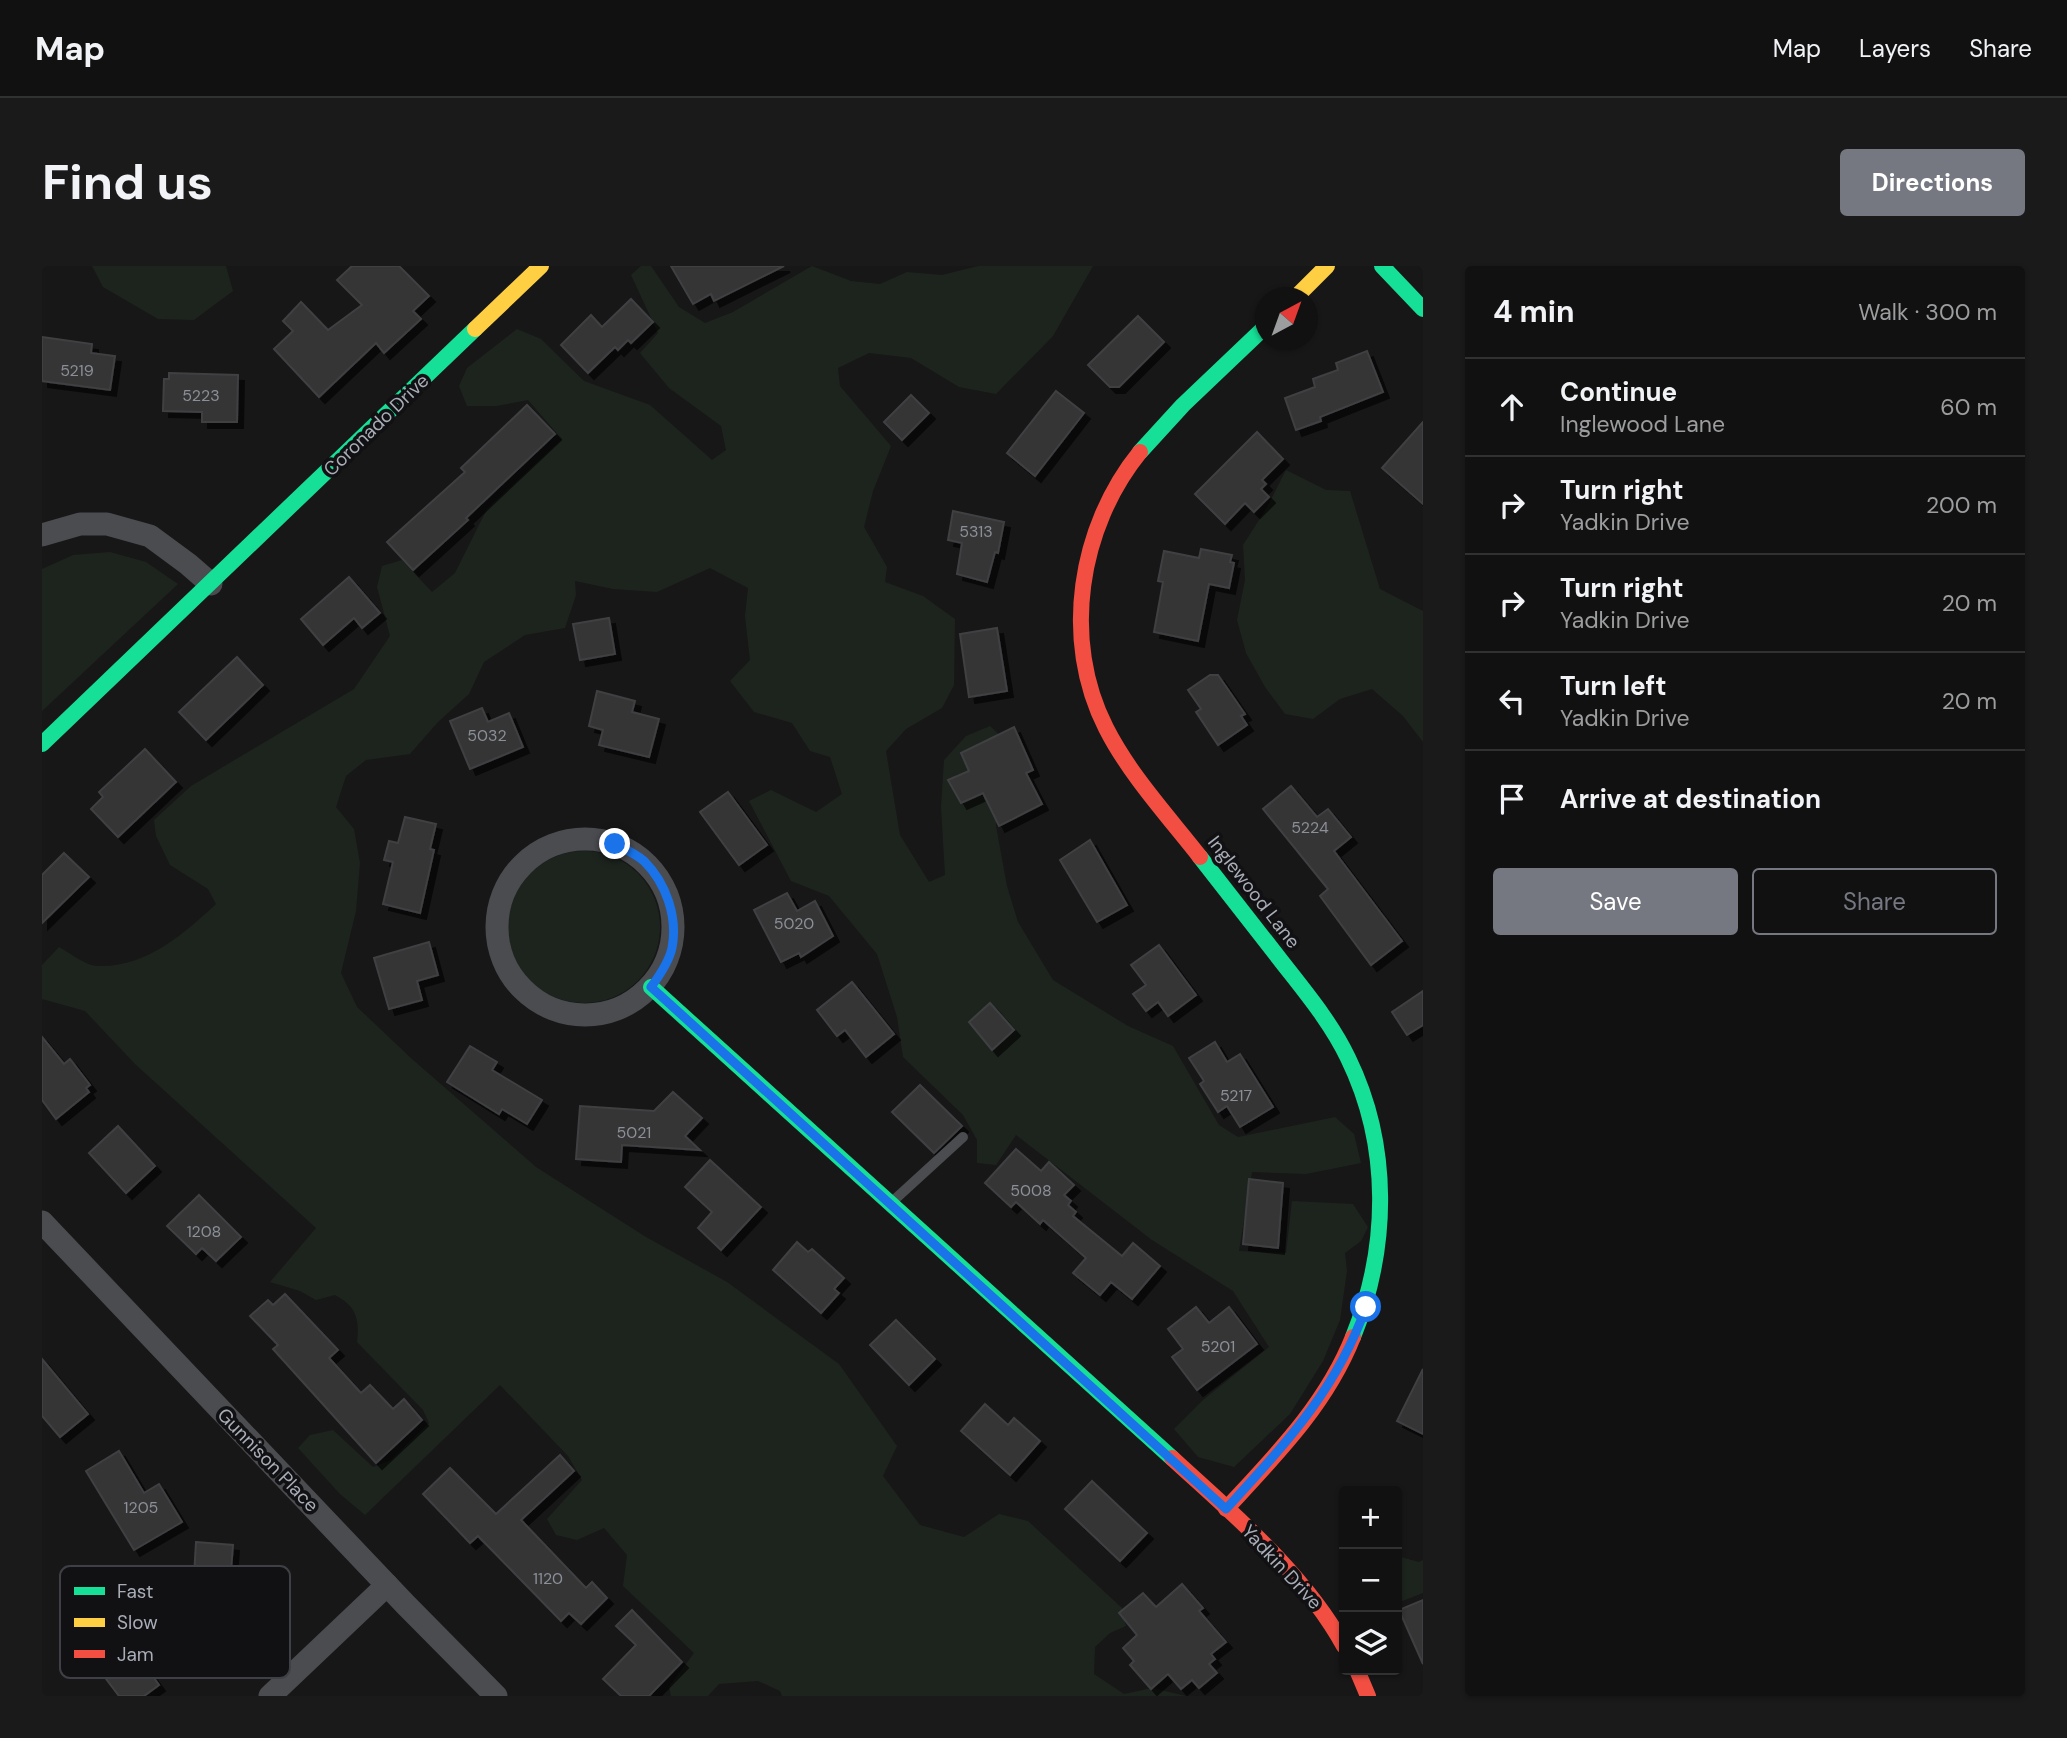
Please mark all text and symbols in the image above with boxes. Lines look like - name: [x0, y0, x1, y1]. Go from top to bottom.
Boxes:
- text: Map: [35, 27, 105, 70]
- text: Map: [1773, 33, 1821, 64]
- text: Layers: [1859, 33, 1931, 64]
- text: Share: [1969, 33, 2032, 64]
- button: Directions: [1840, 149, 2025, 216]
- text: Find us: [42, 150, 213, 214]
- north arrow: [1255, 287, 1318, 350]
- text: 4 min: [1493, 292, 1575, 331]
- text: Walk · 300 m: [1858, 297, 1997, 327]
- house number: 5219: [60, 360, 94, 381]
- street label: Coronado Drive: [318, 368, 434, 482]
- text: Continue: [1560, 375, 1677, 409]
- house number: 5223: [182, 385, 220, 406]
- icon: ahead: [1493, 388, 1531, 426]
- text: 60 m: [1940, 392, 1997, 422]
- text: Inglewood Lane: [1560, 409, 1725, 439]
- text: Turn right: [1560, 473, 1684, 507]
- icon: right: [1493, 486, 1531, 524]
- text: 200 m: [1926, 490, 1997, 520]
- text: Yadkin Drive: [1560, 507, 1690, 537]
- house number: 5313: [959, 521, 993, 542]
- text: Turn right: [1560, 571, 1684, 605]
- icon: right: [1493, 584, 1531, 622]
- text: 20 m: [1942, 588, 1997, 618]
- text: Yadkin Drive: [1560, 605, 1690, 635]
- text: Turn left: [1560, 669, 1667, 703]
- icon: left: [1493, 682, 1531, 720]
- text: 20 m: [1942, 686, 1997, 716]
- text: Yadkin Drive: [1560, 703, 1690, 733]
- house number: 5032: [467, 725, 507, 746]
- icon: arrive: [1493, 780, 1531, 818]
- text: Arrive at destination: [1560, 782, 1821, 816]
- house number: 5224: [1291, 817, 1329, 838]
- route end: [599, 828, 630, 859]
- street label: Inglewood Lane: [1202, 831, 1306, 953]
- button: Save: [1493, 868, 1738, 935]
- button: Share: [1752, 868, 1997, 935]
- house number: 5020: [774, 913, 814, 934]
- house number: 5217: [1220, 1085, 1252, 1106]
- house number: 5021: [617, 1122, 651, 1143]
- house number: 5008: [1010, 1180, 1052, 1201]
- house number: 1208: [187, 1221, 221, 1242]
- route start: [1350, 1291, 1381, 1322]
- house number: 5201: [1201, 1336, 1235, 1357]
- street label: Gunnison Place: [212, 1403, 324, 1517]
- map controls: [1339, 1486, 1402, 1675]
- button: +: [1339, 1486, 1402, 1549]
- house number: 1205: [124, 1497, 158, 1518]
- street label: Yadkin Drive: [1236, 1519, 1328, 1615]
- button: −: [1339, 1549, 1402, 1612]
- legend: [60, 1566, 290, 1678]
- house number: 1120: [533, 1568, 563, 1589]
- text: Fast: [117, 1579, 153, 1604]
- text: Slow: [117, 1610, 158, 1635]
- button: layers: [1339, 1612, 1402, 1675]
- text: Jam: [117, 1642, 154, 1667]

